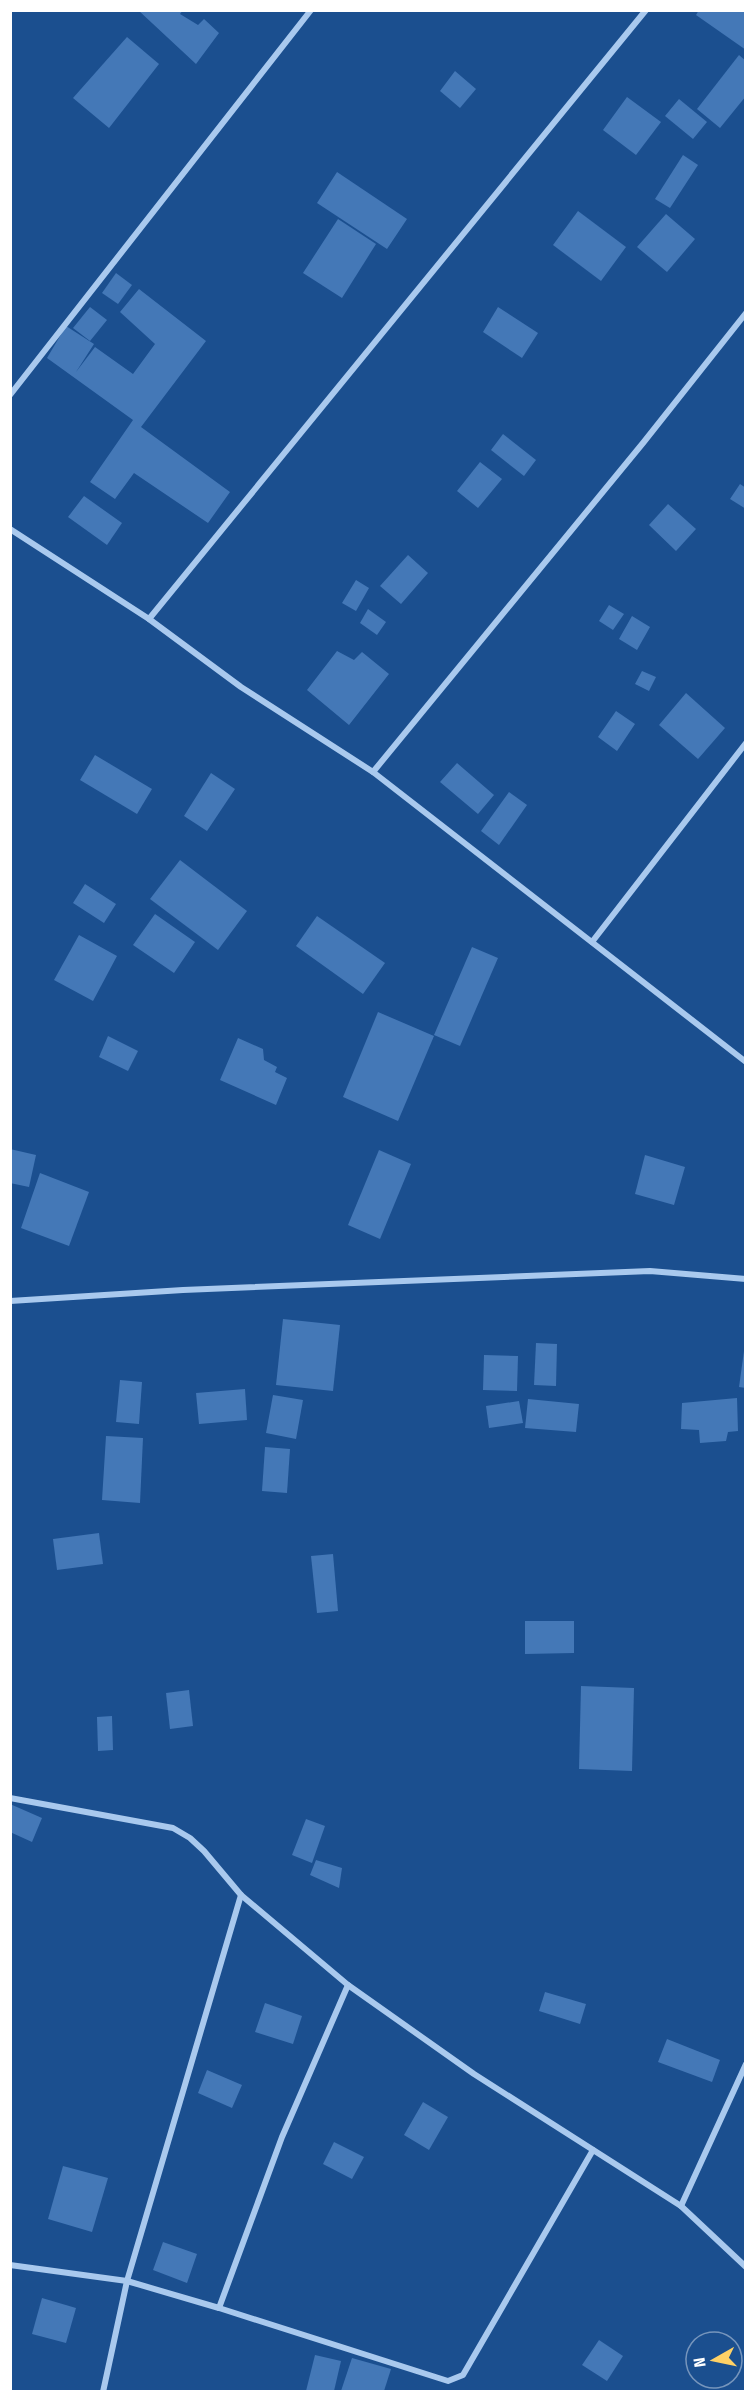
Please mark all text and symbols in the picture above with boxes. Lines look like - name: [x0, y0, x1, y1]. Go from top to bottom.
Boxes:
- north arrow: [684, 2330, 744, 2390]
- text: N: [690, 2356, 710, 2368]

